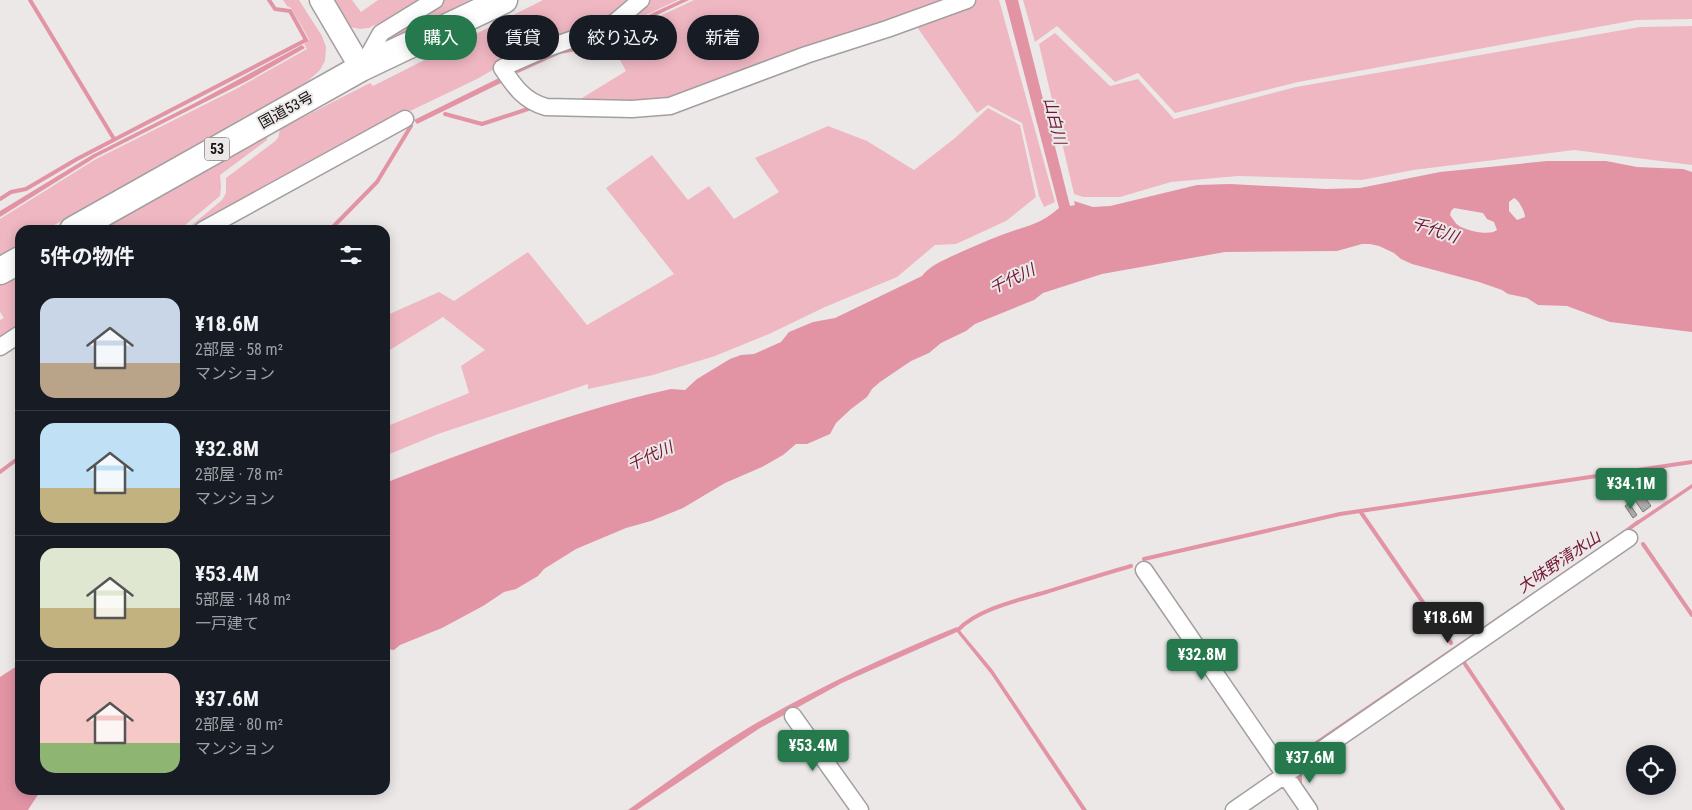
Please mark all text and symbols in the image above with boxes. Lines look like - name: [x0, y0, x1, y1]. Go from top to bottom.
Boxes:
- chip: 購入: [405, 15, 477, 60]
- chip: 賃貸: [487, 15, 559, 60]
- chip: 絞り込み: [569, 15, 677, 60]
- chip: 新着: [687, 15, 759, 60]
- street label: 国道53号: [255, 88, 317, 132]
- water label: 山白川: [1040, 95, 1071, 149]
- road number: 53: [204, 138, 230, 160]
- water label: 千代川: [1409, 213, 1463, 247]
- icon: filters: [337, 241, 365, 269]
- text: 5件の物件: [40, 245, 135, 269]
- water label: 千代川: [986, 259, 1040, 298]
- text: ¥18.6M: [195, 312, 259, 336]
- icon: home: [80, 318, 140, 378]
- text: 2部屋 · 58 m²: [195, 340, 283, 359]
- text: マンション: [195, 364, 275, 383]
- text: ¥32.8M: [195, 437, 259, 461]
- water label: 千代川: [624, 437, 678, 474]
- icon: home: [80, 443, 140, 503]
- text: 2部屋 · 78 m²: [195, 465, 283, 484]
- pin: ¥34.1M: [1590, 468, 1672, 510]
- text: ¥34.1M: [1607, 474, 1655, 493]
- text: マンション: [195, 489, 275, 508]
- water label: 大味野清水山: [1514, 527, 1605, 597]
- text: ¥53.4M: [195, 562, 259, 586]
- icon: home: [80, 568, 140, 628]
- text: 5部屋 · 148 m²: [195, 590, 291, 609]
- pin: ¥18.6M: [1407, 602, 1489, 644]
- text: ¥18.6M: [1424, 608, 1472, 627]
- text: 一戸建て: [195, 614, 259, 633]
- pin: ¥32.8M: [1161, 638, 1243, 681]
- text: ¥32.8M: [1178, 645, 1226, 664]
- text: ¥37.6M: [195, 687, 259, 711]
- icon: home: [80, 693, 140, 753]
- text: 2部屋 · 80 m²: [195, 715, 283, 734]
- pin: ¥53.4M: [772, 730, 854, 772]
- text: ¥53.4M: [789, 736, 837, 755]
- text: マンション: [195, 739, 275, 758]
- pin: ¥37.6M: [1269, 742, 1351, 784]
- map controls: [1626, 745, 1676, 795]
- button: locate: [1626, 745, 1676, 795]
- text: ¥37.6M: [1286, 748, 1334, 767]

